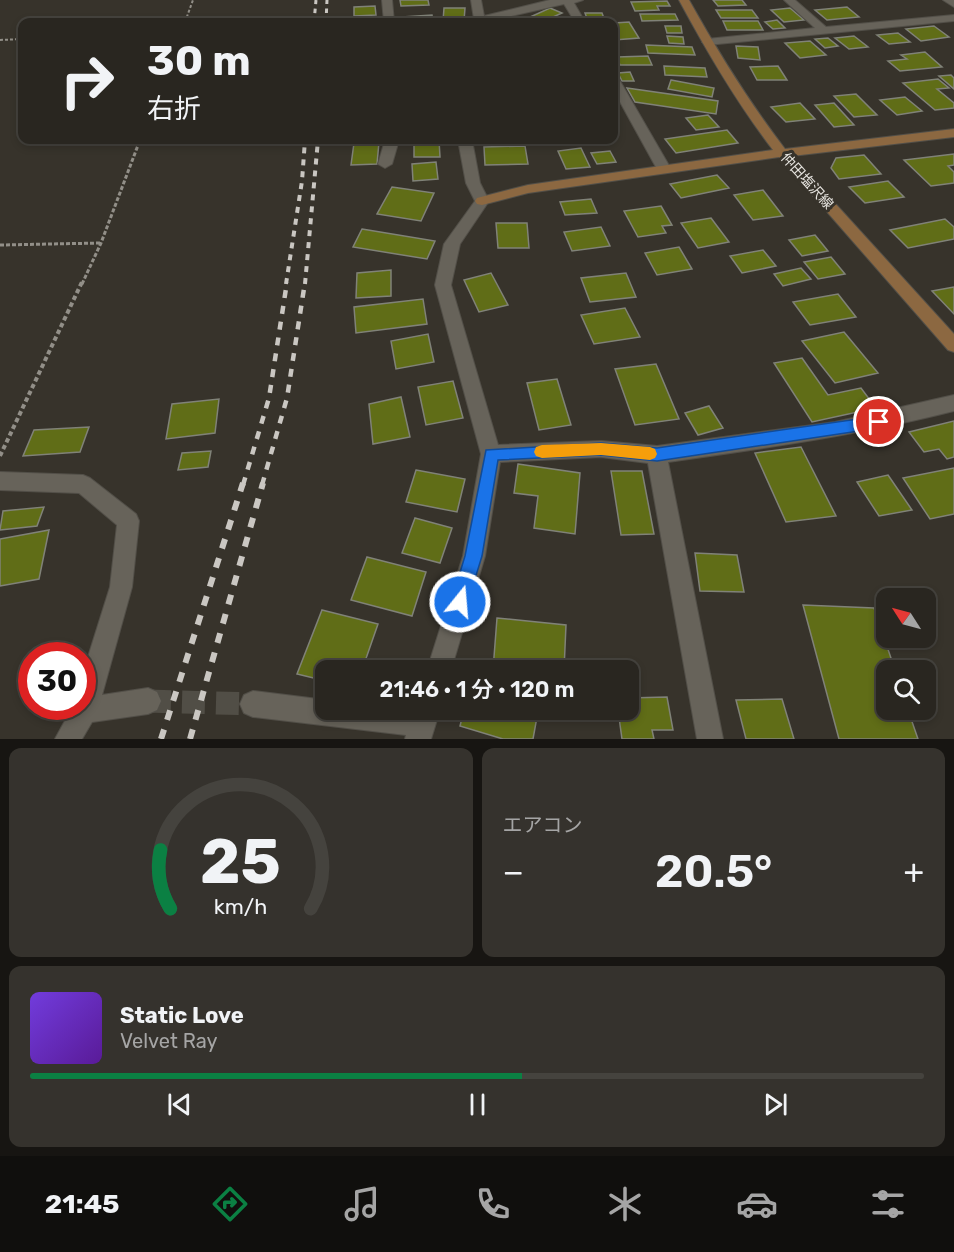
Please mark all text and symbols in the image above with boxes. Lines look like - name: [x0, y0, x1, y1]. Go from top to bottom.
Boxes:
- text: 30 m: [147, 36, 251, 86]
- icon: right: [48, 42, 126, 120]
- text: 右折: [147, 93, 201, 125]
- street label: 仲田塩沢線: [777, 149, 837, 213]
- pin: [853, 396, 904, 447]
- icon: arrive: [862, 405, 895, 438]
- position arrow: [428, 570, 492, 634]
- north arrow: [876, 588, 936, 648]
- map controls: [876, 588, 936, 720]
- speed limit sign: 30: [18, 642, 96, 720]
- button: search: [876, 660, 936, 720]
- text: 21:46 · 1 分 · 120 m: [380, 676, 574, 703]
- text: エアコン: [503, 813, 583, 837]
- text: 25: [200, 825, 281, 899]
- text: 20.5°: [655, 845, 772, 898]
- text: −: [503, 852, 524, 891]
- text: +: [903, 852, 924, 891]
- text: km/h: [214, 895, 268, 920]
- text: Static Love: [120, 1002, 244, 1029]
- text: Velvet Ray: [120, 1029, 218, 1053]
- icon: previous: [163, 1088, 196, 1121]
- icon: pause: [461, 1088, 494, 1121]
- icon: next: [759, 1088, 792, 1121]
- icon: directions: [209, 1183, 251, 1225]
- icon: music: [341, 1183, 383, 1225]
- icon: phone: [472, 1183, 514, 1225]
- icon: climate: [604, 1183, 646, 1225]
- icon: car: [736, 1183, 778, 1225]
- icon: filters: [867, 1183, 909, 1225]
- text: 21:45: [45, 1188, 120, 1220]

